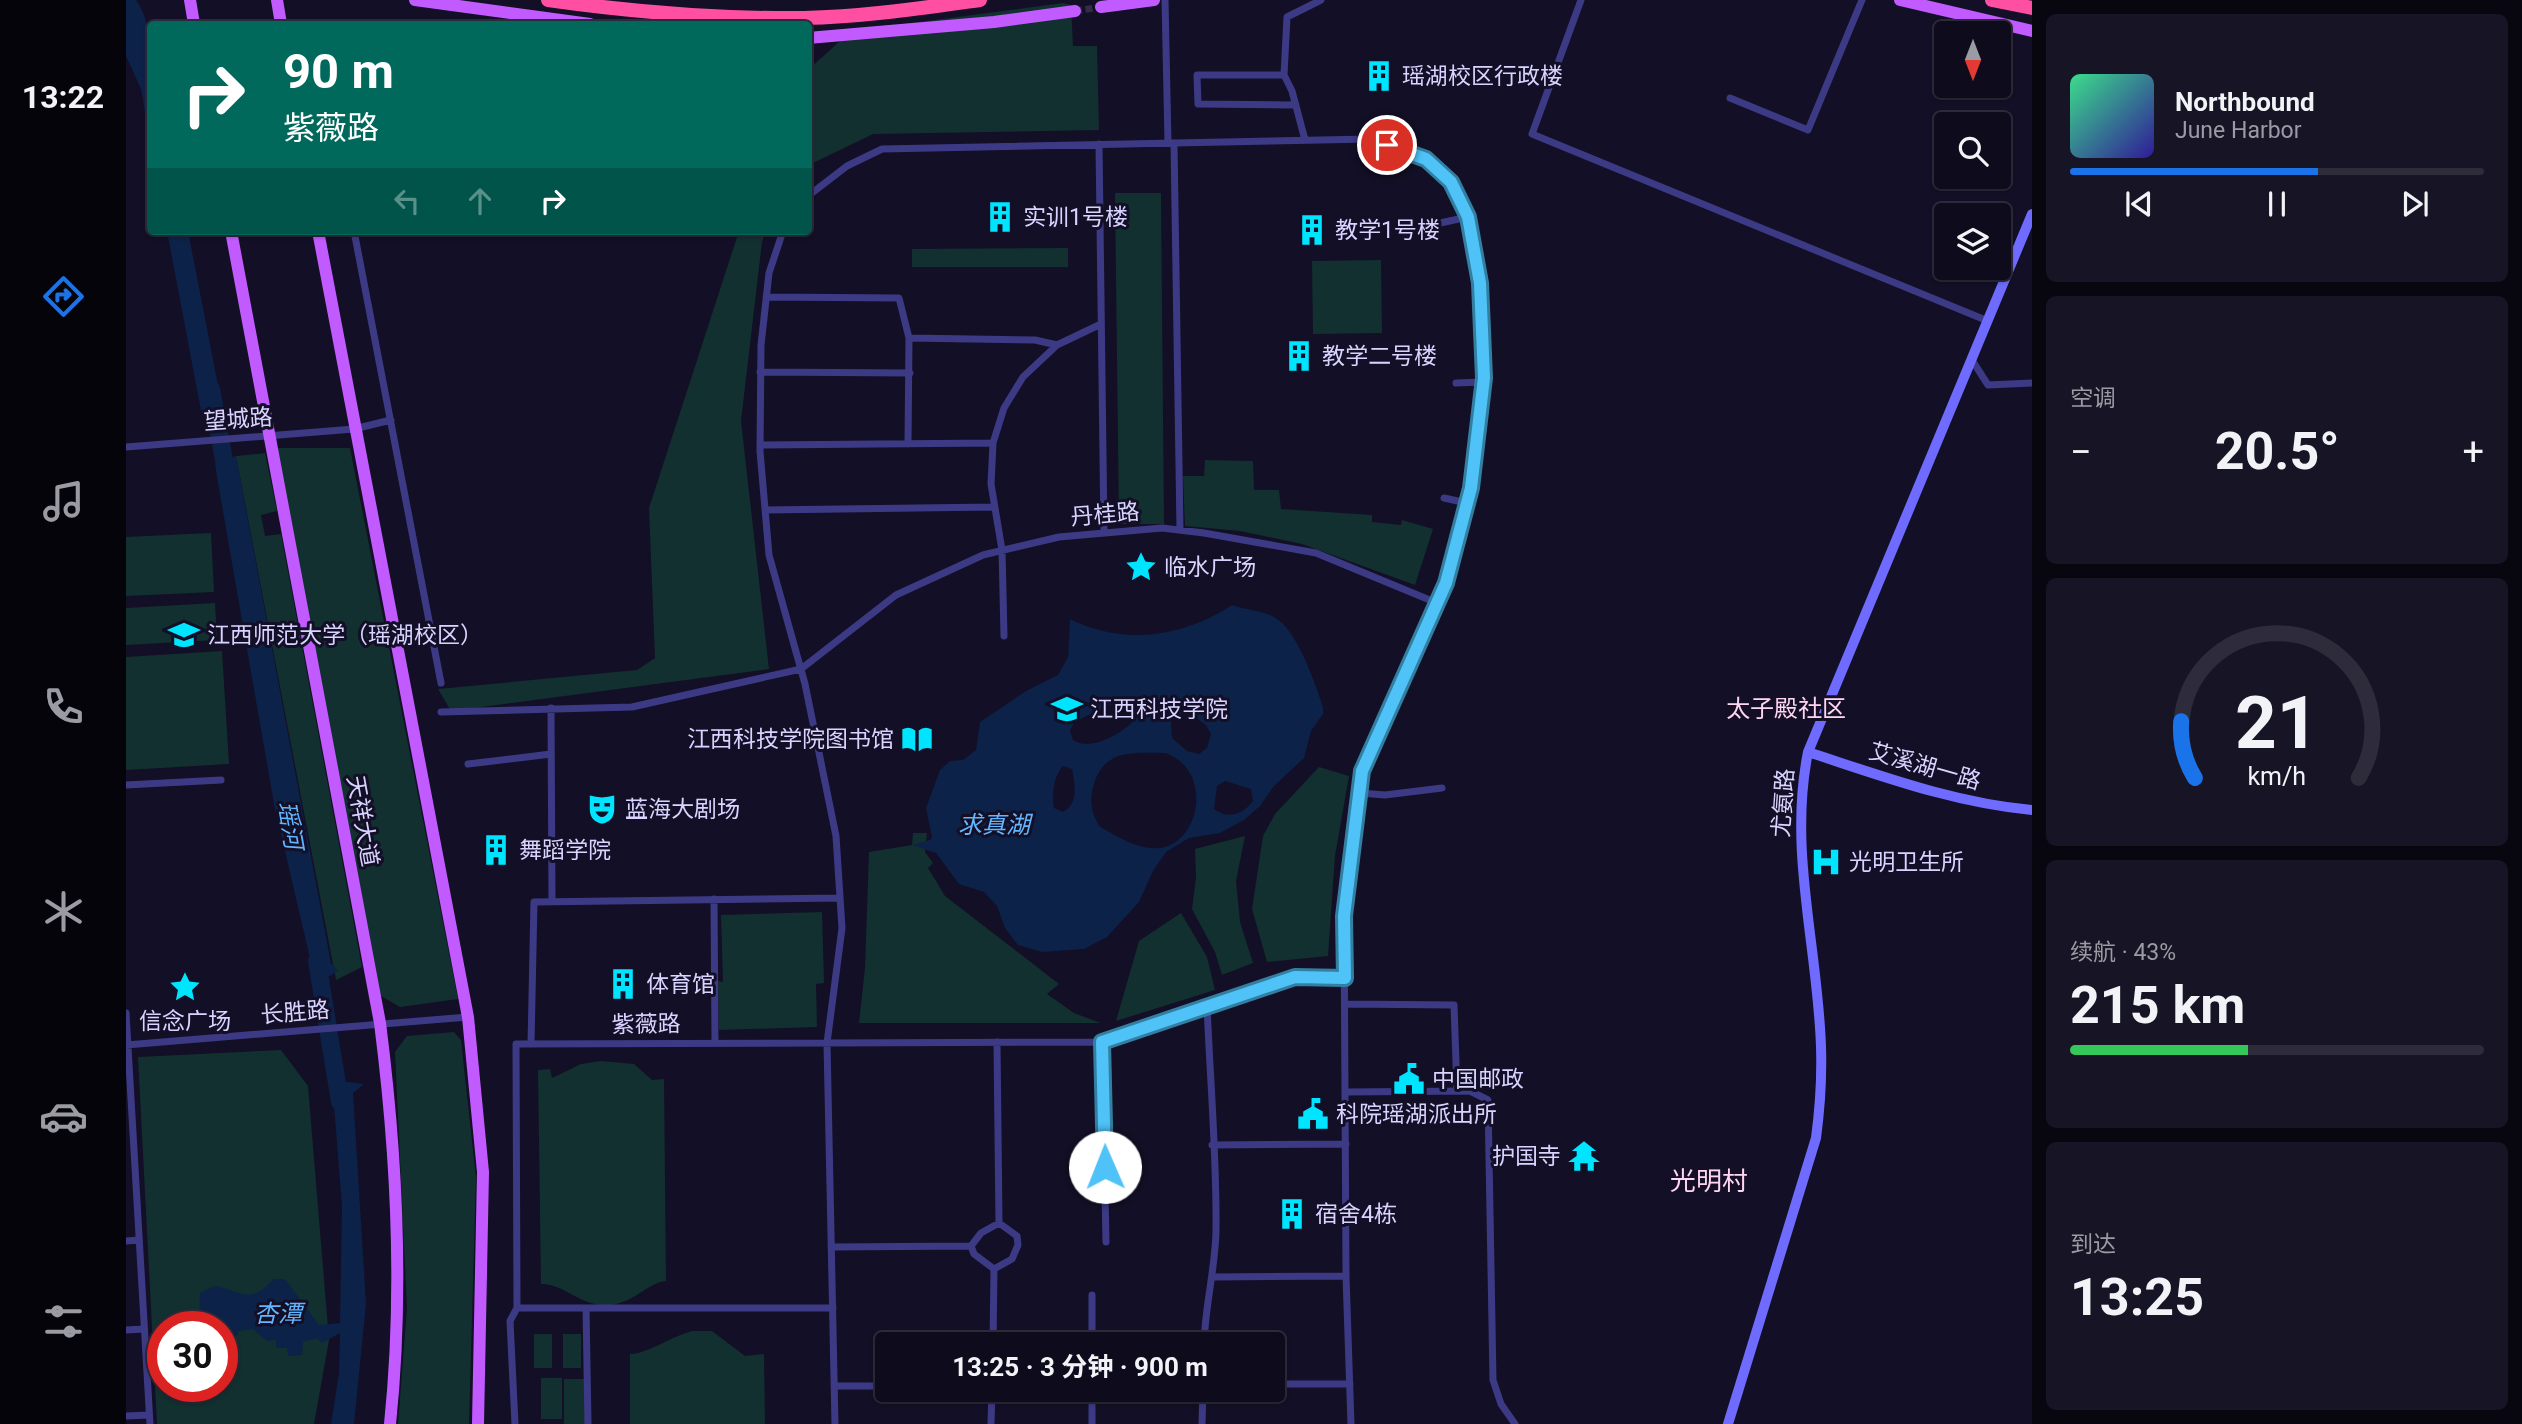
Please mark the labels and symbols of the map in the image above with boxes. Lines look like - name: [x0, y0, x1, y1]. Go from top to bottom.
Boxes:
- north arrow: [1934, 21, 2011, 98]
- building icon: 瑶湖校区行政楼: [1362, 59, 1396, 93]
- place label: 瑶湖校区行政楼: [1402, 63, 1563, 90]
- pin: [1357, 115, 1417, 175]
- building icon: 实训1号楼: [983, 200, 1017, 234]
- place label: 实训1号楼: [1023, 204, 1128, 231]
- building icon: 教学1号楼: [1295, 213, 1329, 247]
- place label: 教学1号楼: [1335, 217, 1440, 244]
- building icon: 教学二号楼: [1282, 339, 1316, 373]
- place label: 教学二号楼: [1322, 343, 1437, 370]
- street label: 望城路: [203, 404, 273, 435]
- street label: 丹桂路: [1069, 498, 1141, 531]
- place icon: 临水广场: [1124, 550, 1158, 584]
- place label: 临水广场: [1164, 554, 1256, 581]
- school or university icon: 江西师范大学（瑶湖校区）: [167, 618, 201, 652]
- place label: 江西师范大学（瑶湖校区）: [207, 622, 483, 649]
- school or university icon: 江西科技学院: [1050, 692, 1084, 726]
- district label: 太子殿社区: [1726, 695, 1846, 723]
- place label: 江西科技学院: [1090, 696, 1228, 723]
- library icon: 江西科技学院图书馆: [900, 722, 934, 756]
- place label: 江西科技学院图书馆: [687, 726, 894, 753]
- street label: 艾溪湖一路: [1866, 738, 1984, 795]
- street label: 尤氨路: [1768, 768, 1799, 838]
- street label: 天祥大道: [341, 773, 384, 869]
- theatre icon: 蓝海大剧场: [585, 792, 619, 826]
- place label: 蓝海大剧场: [625, 796, 740, 823]
- water label: 瑶河: [272, 799, 309, 855]
- water label: 求真湖: [958, 811, 1034, 839]
- building icon: 舞蹈学院: [479, 833, 513, 867]
- place label: 舞蹈学院: [519, 837, 611, 864]
- hospital icon: 光明卫生所: [1809, 845, 1843, 879]
- place label: 光明卫生所: [1849, 849, 1964, 876]
- building icon: 体育馆: [606, 967, 640, 1001]
- place icon: 信念广场: [168, 970, 202, 1004]
- place label: 体育馆: [646, 971, 715, 998]
- street label: 长胜路: [259, 996, 331, 1029]
- place label: 信念广场: [139, 1008, 231, 1035]
- street label: 紫薇路: [611, 1010, 681, 1039]
- public building icon: 中国邮政: [1392, 1062, 1426, 1096]
- place label: 中国邮政: [1432, 1066, 1524, 1093]
- public building icon: 科院瑶湖派出所: [1296, 1097, 1330, 1131]
- place label: 科院瑶湖派出所: [1336, 1101, 1497, 1128]
- position arrow: [1068, 1130, 1142, 1204]
- temple icon: 护国寺: [1567, 1139, 1601, 1173]
- place label: 护国寺: [1492, 1143, 1561, 1170]
- district label: 光明村: [1670, 1166, 1748, 1196]
- building icon: 宿舍4栋: [1275, 1197, 1309, 1231]
- place label: 宿舍4栋: [1315, 1201, 1397, 1228]
- water label: 杏潭: [254, 1300, 306, 1328]
- speed limit sign: 30: [147, 1311, 238, 1402]

